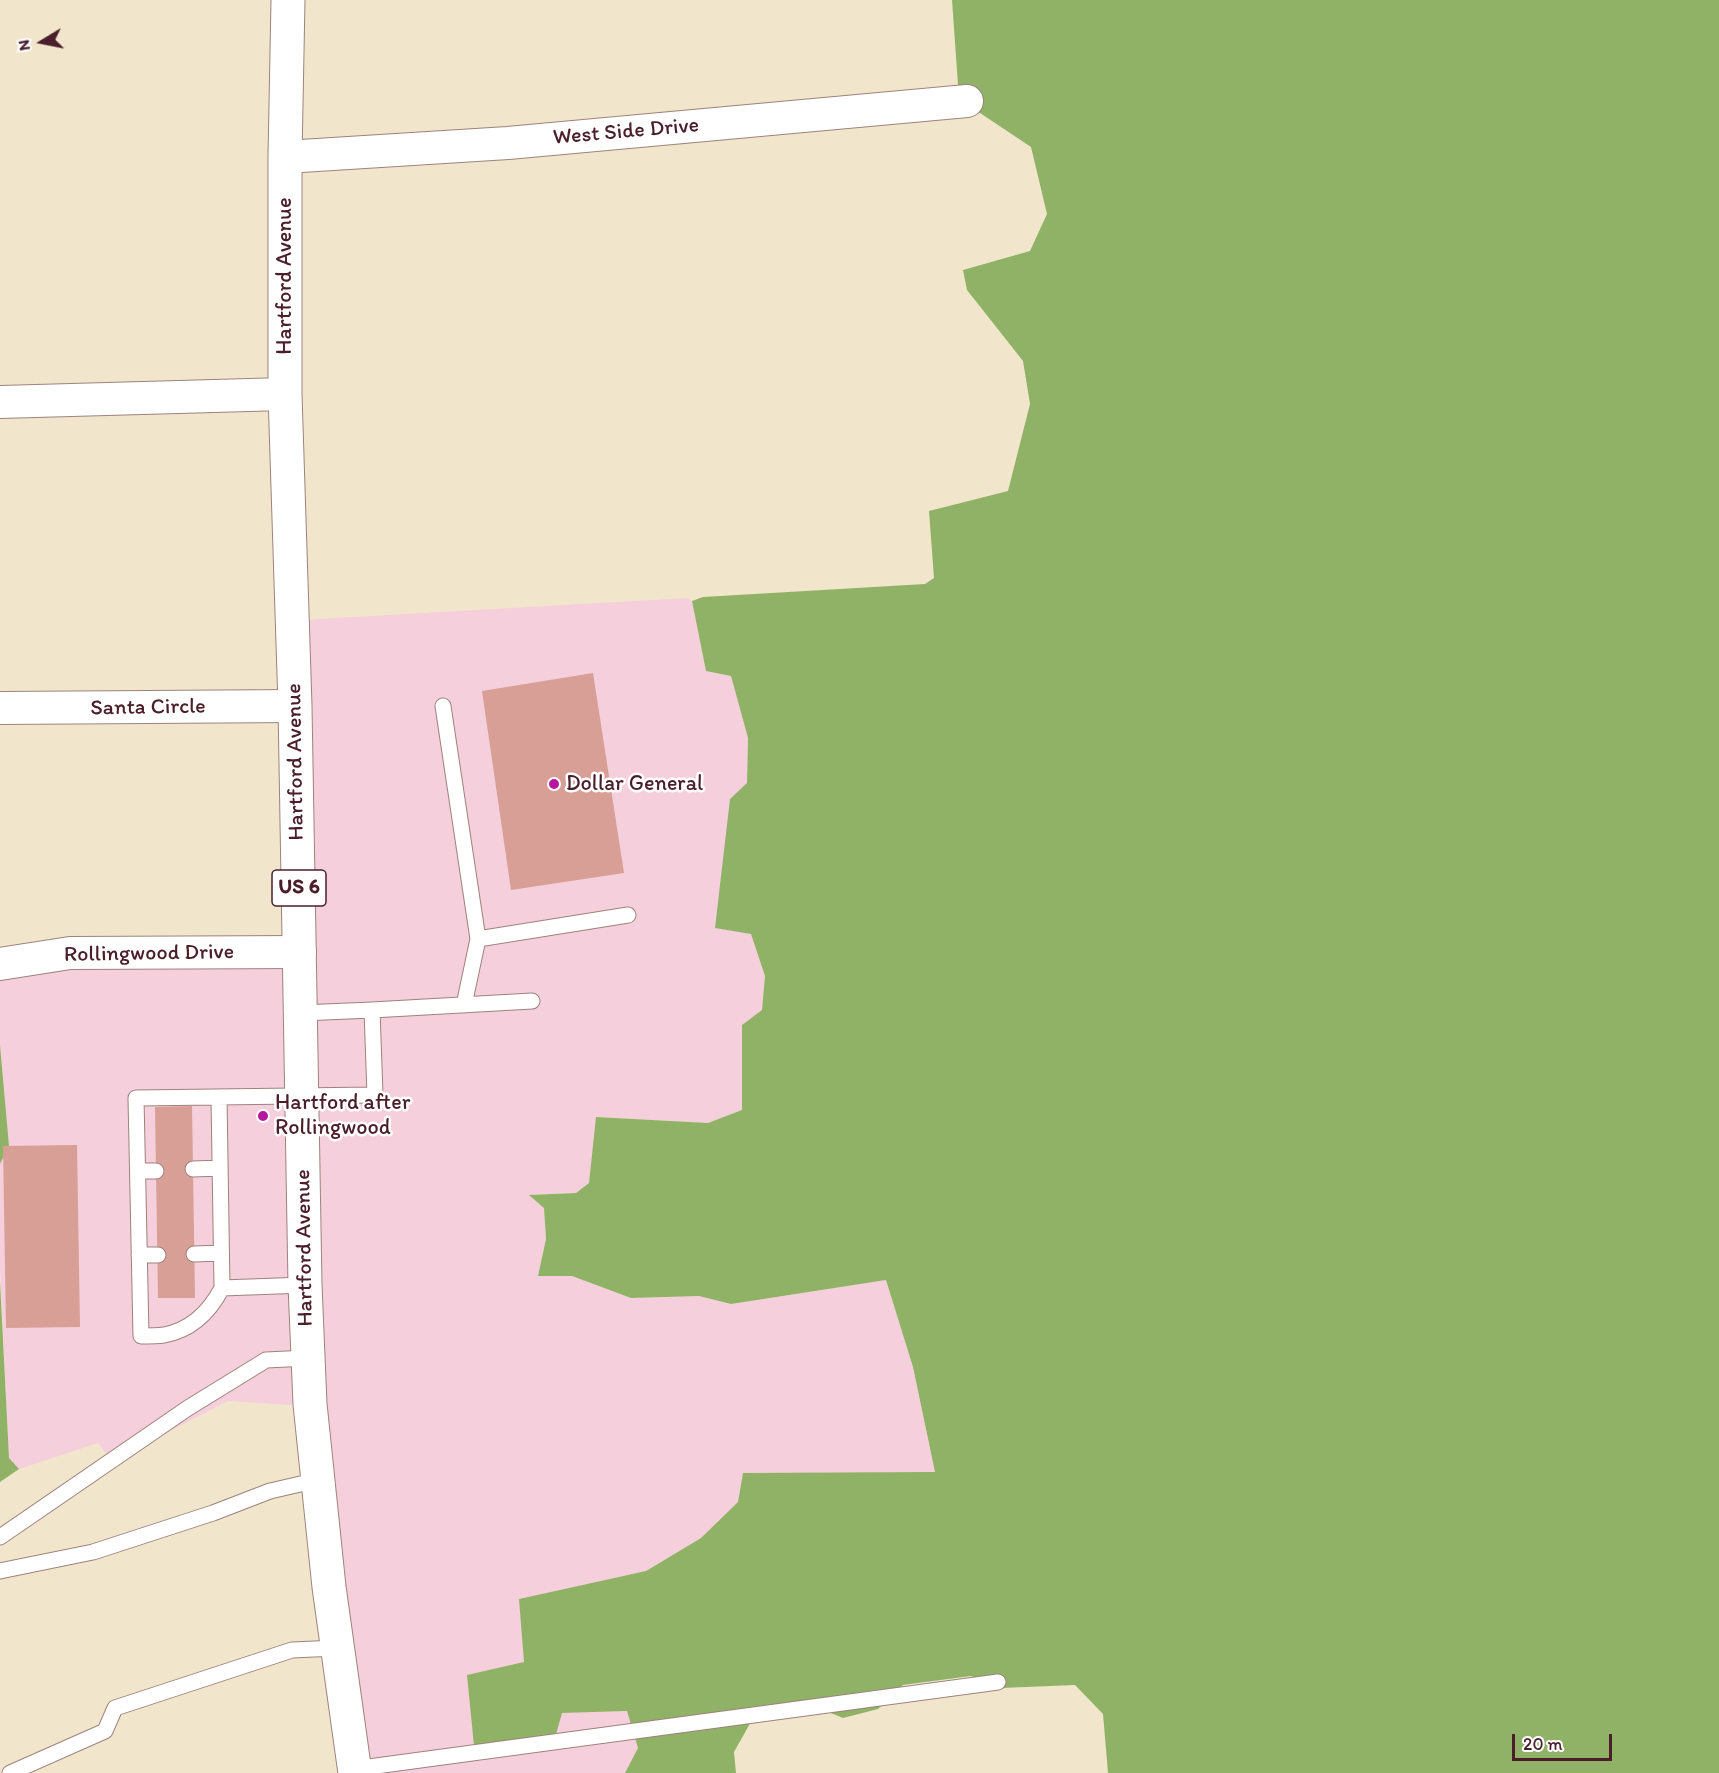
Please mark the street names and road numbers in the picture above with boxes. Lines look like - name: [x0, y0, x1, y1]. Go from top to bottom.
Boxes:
- street label: West Side Drive: [552, 112, 700, 152]
- street label: Hartford Avenue: [272, 197, 298, 355]
- street label: Hartford Avenue: [281, 683, 311, 841]
- street label: Santa Circle: [90, 694, 206, 722]
- road number: US 6: [272, 870, 326, 906]
- street label: Rollingwood Drive: [64, 939, 234, 969]
- street label: Hartford Avenue: [290, 1169, 320, 1327]

